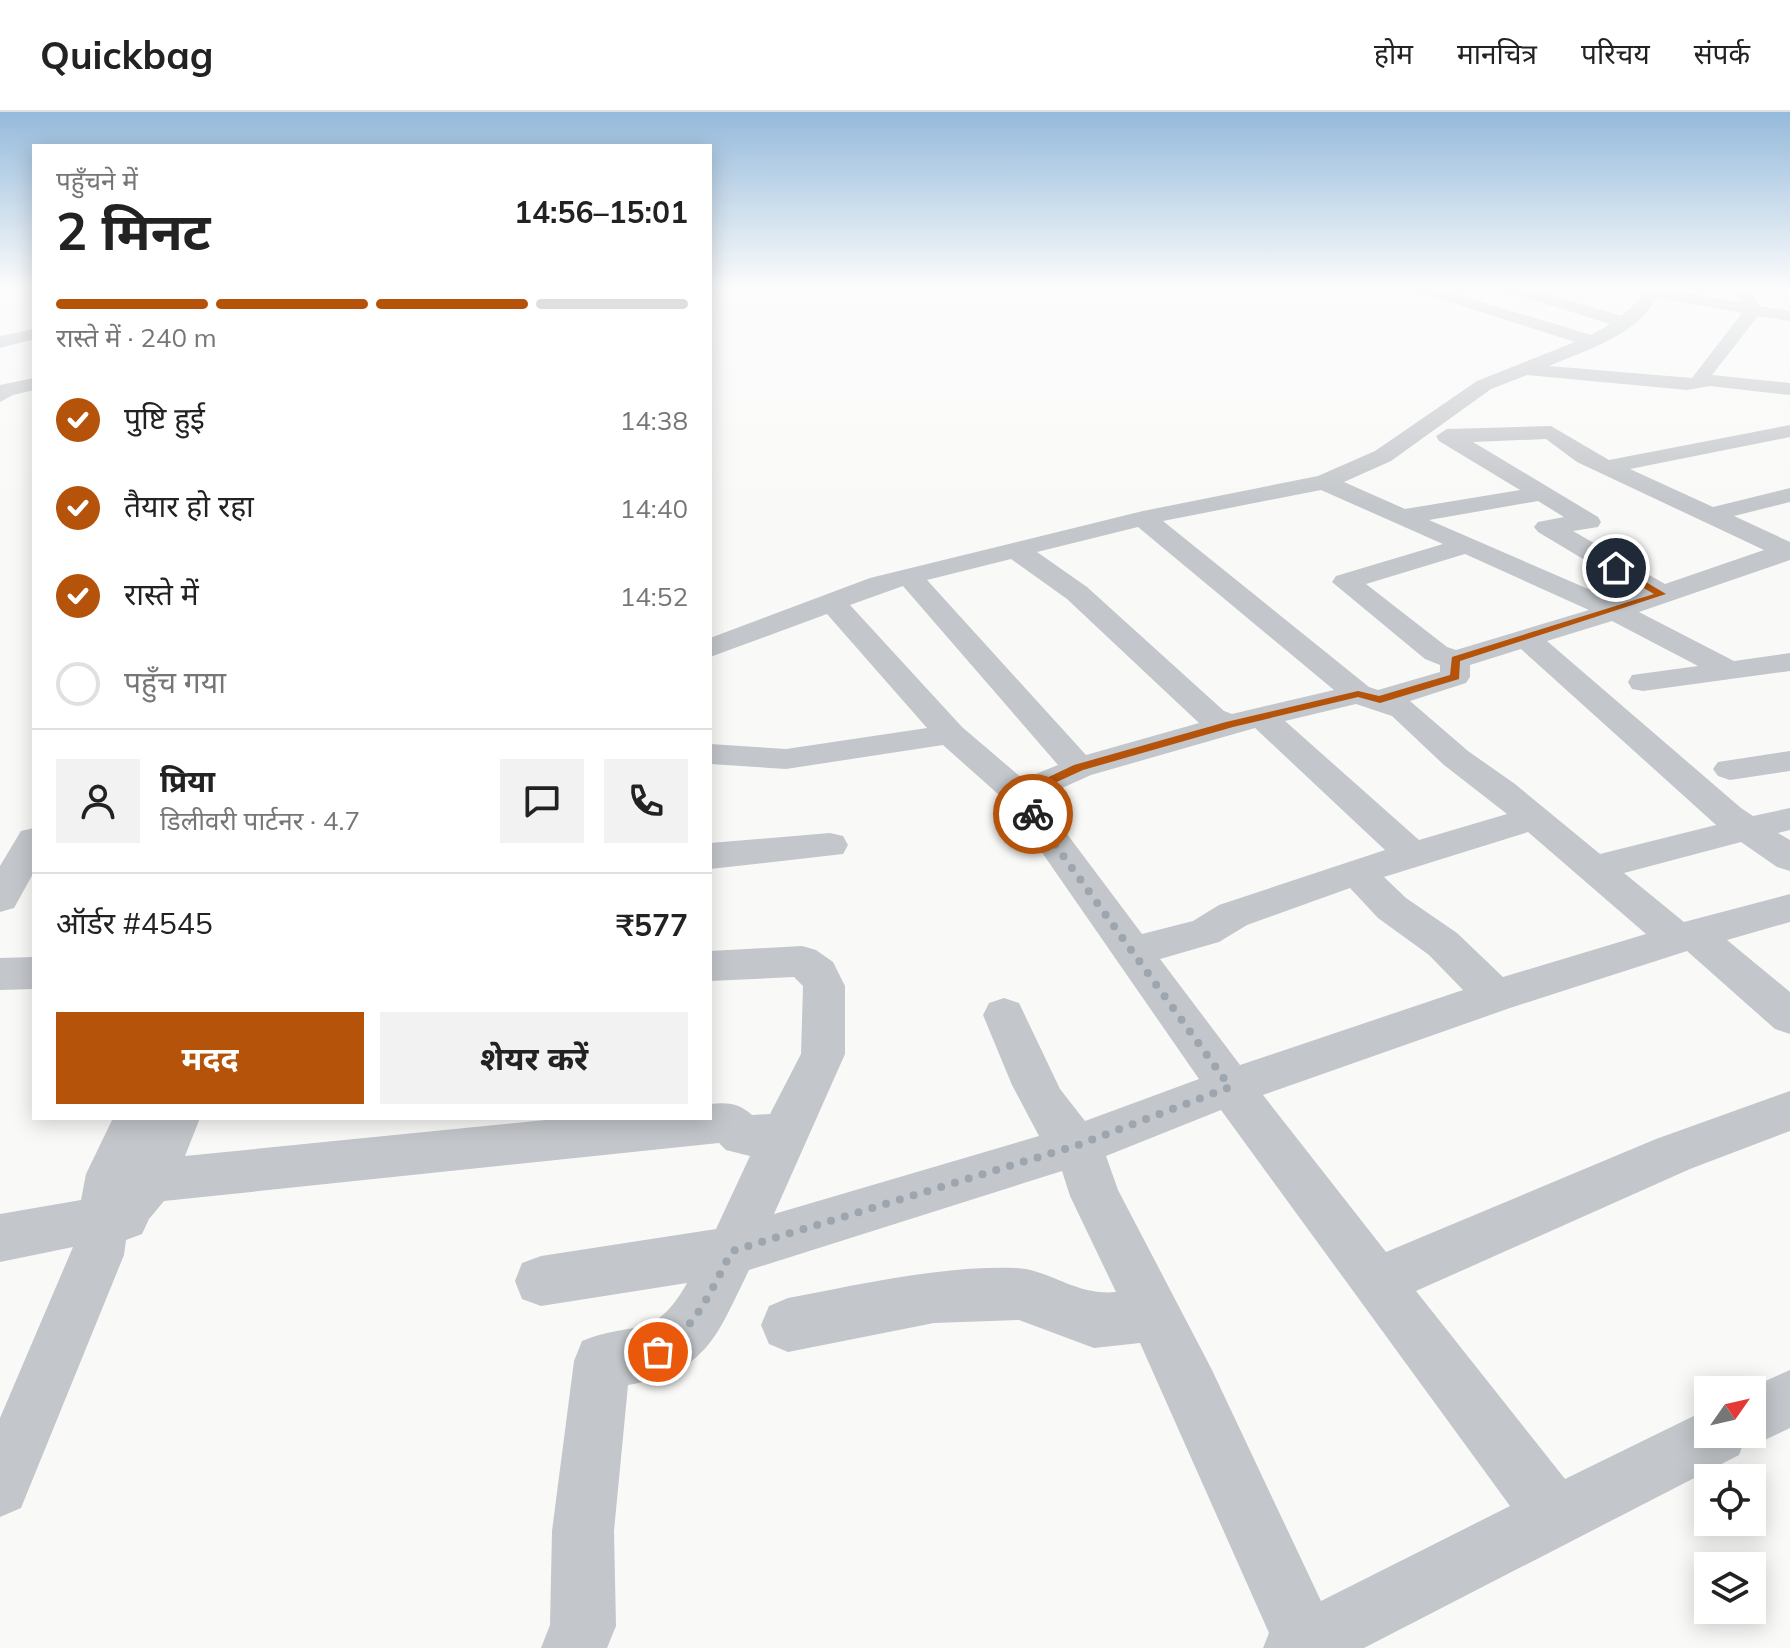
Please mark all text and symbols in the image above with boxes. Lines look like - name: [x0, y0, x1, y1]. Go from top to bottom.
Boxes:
- text: Quickbag: [40, 31, 213, 79]
- text: होम: [1374, 36, 1413, 71]
- text: मानचित्र: [1457, 36, 1537, 71]
- text: परिचय: [1581, 36, 1650, 71]
- text: संपर्क: [1694, 36, 1750, 71]
- text: पहुँचने में: [56, 164, 138, 197]
- text: 14:56–15:01: [514, 193, 688, 231]
- text: 2 मिनट: [56, 198, 211, 263]
- text: रास्ते में · 240 m: [56, 321, 217, 354]
- icon: check: [56, 398, 100, 442]
- text: पुष्टि हुई: [124, 399, 205, 437]
- text: 14:38: [620, 404, 688, 437]
- icon: check: [56, 486, 100, 530]
- text: तैयार हो रहा: [124, 487, 254, 525]
- text: 14:40: [620, 492, 688, 525]
- pin: [1582, 534, 1650, 602]
- icon: home: [1594, 546, 1638, 590]
- icon: check: [56, 574, 100, 618]
- text: रास्ते में: [124, 575, 199, 613]
- text: 14:52: [620, 580, 688, 613]
- text: पहुँच गया: [124, 663, 226, 701]
- button: person: [56, 759, 140, 843]
- button: chat: [500, 759, 584, 843]
- button: phone: [604, 759, 688, 843]
- text: प्रिया: [160, 762, 215, 800]
- courier: [993, 774, 1073, 854]
- icon: bike: [1011, 792, 1055, 836]
- text: डिलीवरी पार्टनर · 4.7: [160, 804, 360, 837]
- text: ऑर्डर #4545: [56, 904, 213, 942]
- text: ₹577: [616, 906, 688, 944]
- button: मदद: [56, 1012, 364, 1104]
- button: शेयर करें: [380, 1012, 688, 1104]
- pin: [624, 1318, 692, 1386]
- icon: bag: [636, 1330, 680, 1374]
- north arrow: [1694, 1376, 1766, 1448]
- map controls: [1694, 1376, 1766, 1624]
- button: locate: [1694, 1464, 1766, 1536]
- button: layers: [1694, 1552, 1766, 1624]

